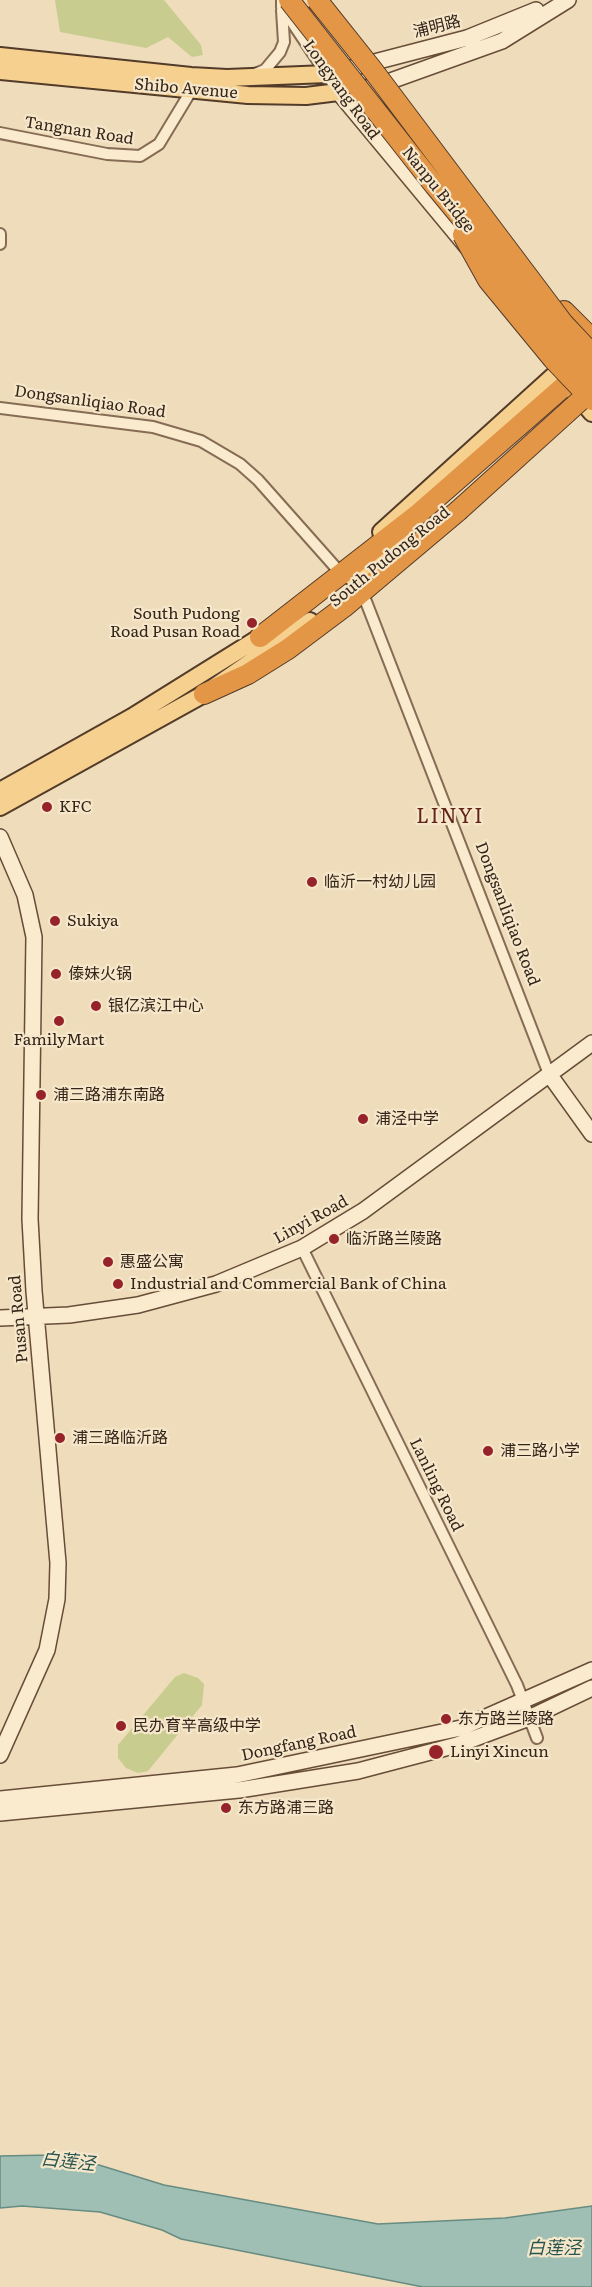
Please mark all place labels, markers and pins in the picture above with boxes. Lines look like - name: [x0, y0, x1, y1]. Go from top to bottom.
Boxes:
- place label: South Pudong Road Pusan Road: [110, 604, 240, 642]
- marker: South Pudong Road Pusan Road: [245, 616, 259, 630]
- place label: KFC: [59, 797, 92, 817]
- marker: KFC: [40, 800, 54, 814]
- place label: 临沂一村幼儿园: [324, 872, 436, 892]
- marker: 临沂一村幼儿园: [305, 875, 319, 889]
- place label: Sukiya: [67, 911, 119, 931]
- marker: Sukiya: [48, 914, 62, 928]
- place label: 傣妹火锅: [68, 964, 132, 984]
- marker: 傣妹火锅: [49, 967, 63, 981]
- place label: 银亿滨江中心: [108, 996, 204, 1016]
- marker: 银亿滨江中心: [89, 999, 103, 1013]
- marker: FamilyMart: [52, 1014, 66, 1028]
- place label: FamilyMart: [14, 1030, 104, 1050]
- place label: 浦三路浦东南路: [53, 1085, 165, 1105]
- marker: 浦三路浦东南路: [34, 1088, 48, 1102]
- place label: 浦泾中学: [375, 1109, 439, 1129]
- marker: 浦泾中学: [356, 1112, 370, 1126]
- place label: 临沂路兰陵路: [346, 1229, 442, 1249]
- marker: 临沂路兰陵路: [327, 1232, 341, 1246]
- place label: 惠盛公寓: [120, 1252, 184, 1272]
- marker: 惠盛公寓: [101, 1255, 115, 1269]
- place label: Industrial and Commercial Bank of China: [130, 1274, 447, 1294]
- marker: Industrial and Commercial Bank of China: [111, 1277, 125, 1291]
- place label: 浦三路临沂路: [72, 1428, 168, 1448]
- marker: 浦三路临沂路: [53, 1431, 67, 1445]
- place label: 浦三路小学: [500, 1441, 580, 1461]
- marker: 浦三路小学: [481, 1444, 495, 1458]
- place label: 东方路兰陵路: [458, 1709, 554, 1729]
- marker: 东方路兰陵路: [439, 1712, 453, 1726]
- place label: 民办育辛高级中学: [133, 1716, 261, 1736]
- marker: 民办育辛高级中学: [114, 1719, 128, 1733]
- place label: Linyi Xincun: [450, 1742, 549, 1762]
- marker: Linyi Xincun: [427, 1743, 445, 1761]
- place label: 东方路浦三路: [238, 1798, 334, 1818]
- marker: 东方路浦三路: [219, 1801, 233, 1815]

